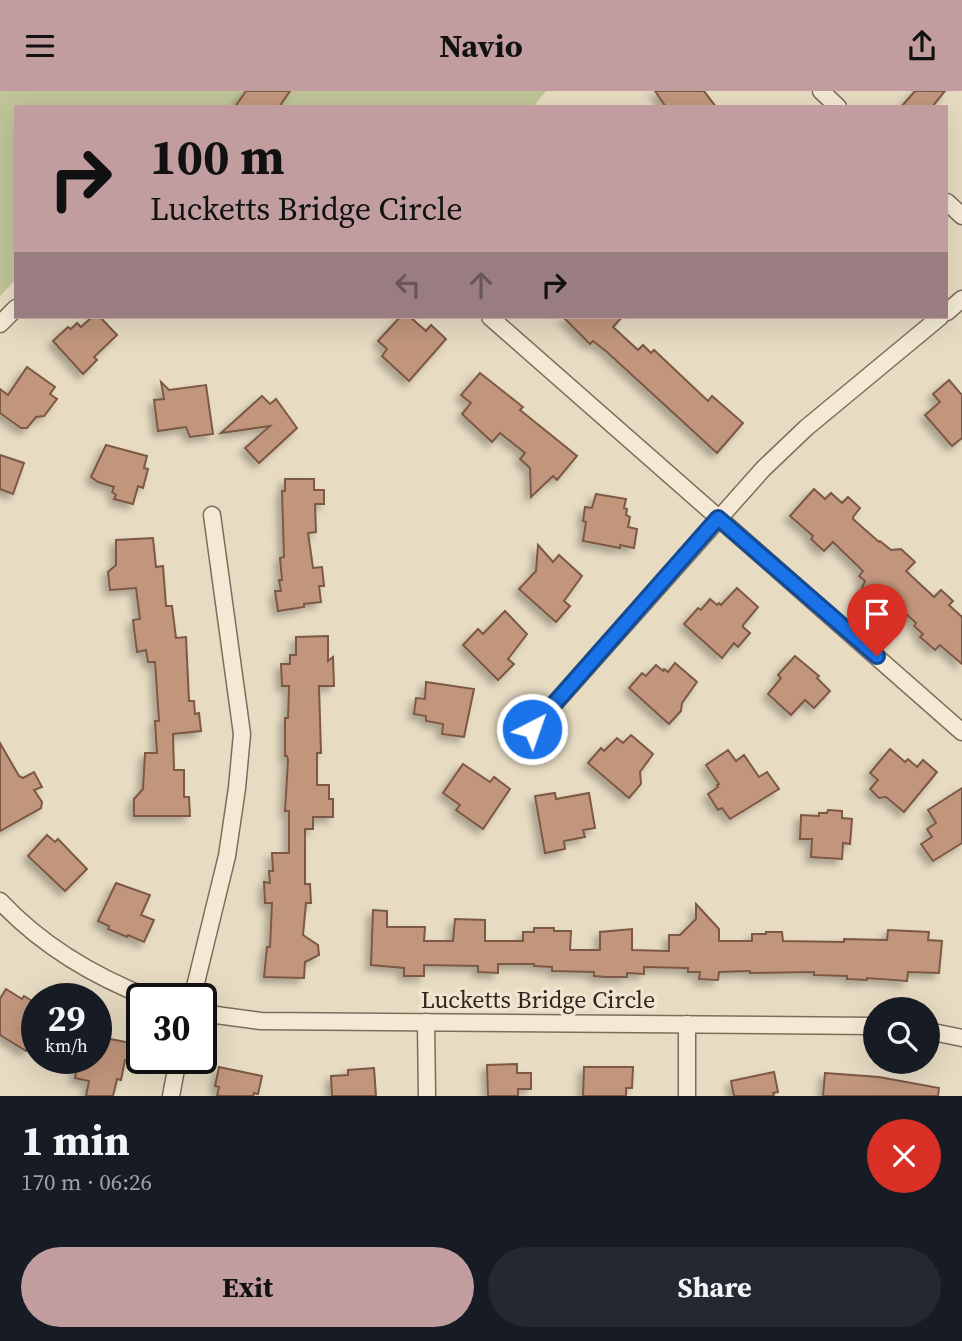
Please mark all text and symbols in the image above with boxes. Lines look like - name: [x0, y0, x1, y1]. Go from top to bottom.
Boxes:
- text: Navio: [439, 24, 523, 68]
- icon: menu: [21, 27, 59, 65]
- icon: share: [903, 27, 941, 65]
- text: 100 m: [150, 123, 285, 190]
- icon: right: [35, 133, 126, 224]
- text: Lucketts Bridge Circle: [150, 187, 463, 231]
- icon: left: [389, 266, 427, 304]
- icon: ahead: [462, 266, 500, 304]
- icon: right: [535, 266, 573, 304]
- pin: [847, 584, 907, 656]
- icon: arrive: [858, 595, 896, 633]
- position arrow: [495, 692, 569, 766]
- speed limit sign: 30: [126, 983, 217, 1074]
- street label: Lucketts Bridge Circle: [421, 983, 655, 1016]
- text: 29: [48, 995, 85, 1043]
- map controls: [863, 997, 940, 1074]
- button: search: [863, 997, 940, 1074]
- text: km/h: [45, 1033, 88, 1058]
- text: 1 min: [21, 1111, 130, 1169]
- button: close: [867, 1119, 941, 1193]
- text: 170 m · 06:26: [21, 1166, 152, 1198]
- button: Exit: [21, 1247, 474, 1327]
- button: Share: [488, 1247, 941, 1327]

